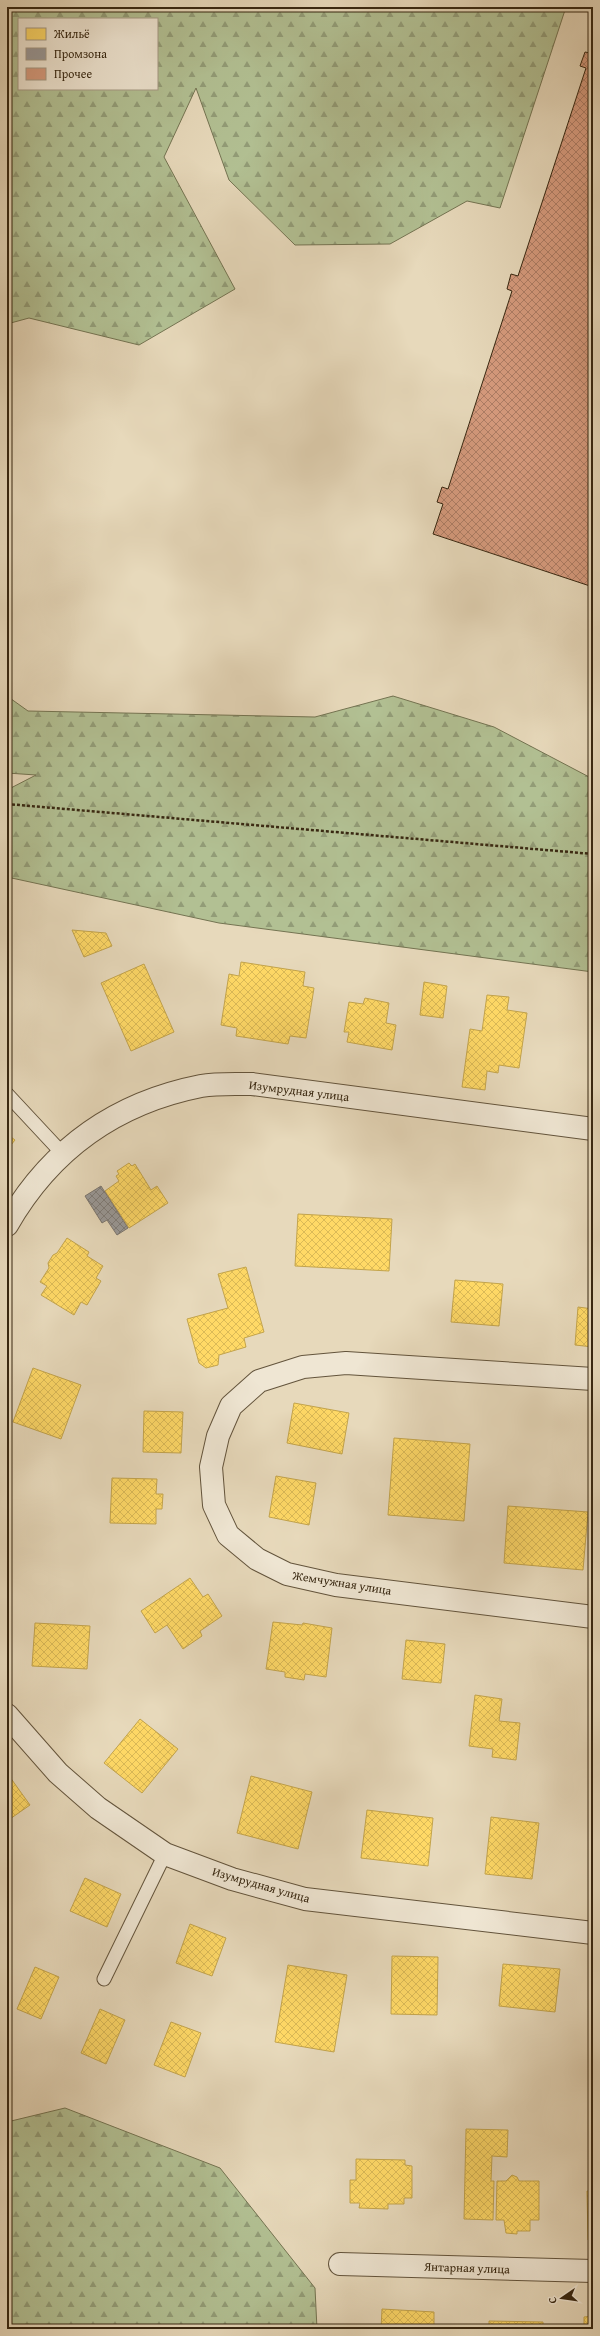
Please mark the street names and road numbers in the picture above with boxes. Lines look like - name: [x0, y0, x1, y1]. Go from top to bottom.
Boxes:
- street label: Изумрудная улица: [248, 1076, 350, 1105]
- street label: Жемчужная улица: [290, 1566, 393, 1599]
- street label: Изумрудная улица: [210, 1862, 312, 1907]
- street label: Янтарная улица: [423, 2257, 510, 2278]

